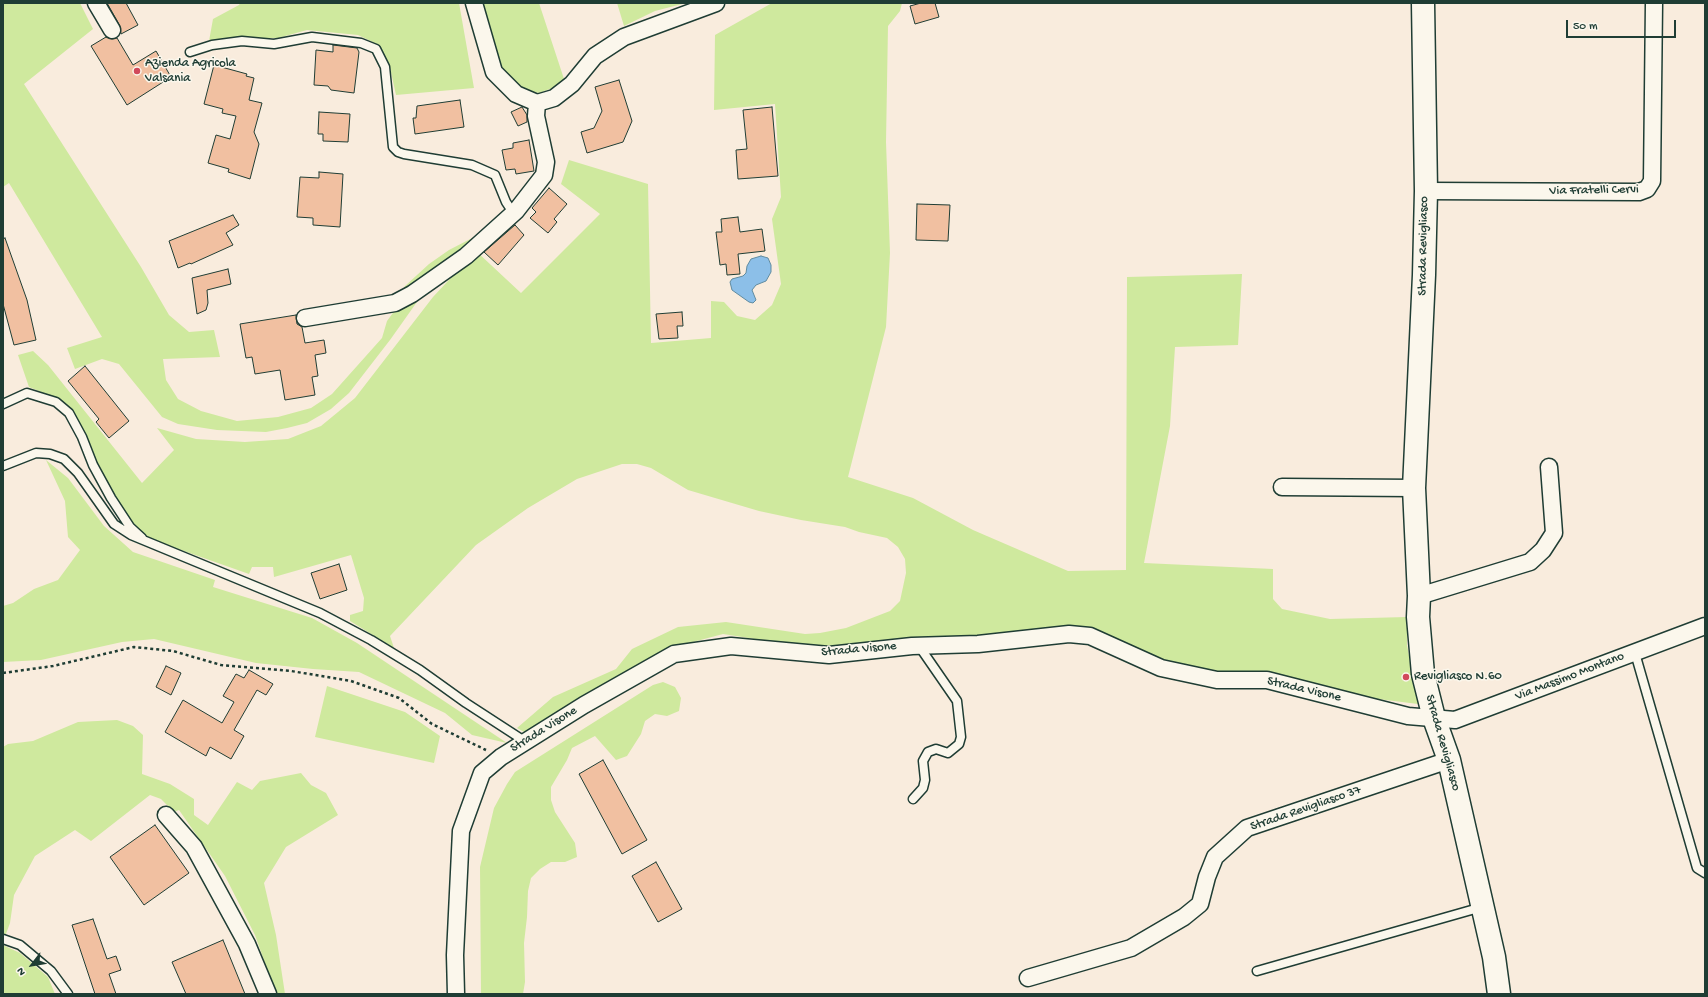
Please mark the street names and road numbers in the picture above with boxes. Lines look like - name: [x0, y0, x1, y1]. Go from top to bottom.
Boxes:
- street label: Via Fratelli Cervi: [1549, 182, 1639, 200]
- street label: Strada Revigliasco: [1415, 196, 1433, 296]
- street label: Strada Visone: [821, 639, 897, 661]
- street label: Via Massimo Montano: [1513, 649, 1627, 705]
- street label: Strada Visone: [1265, 674, 1343, 706]
- street label: Strada Revigliasco: [1421, 693, 1463, 793]
- street label: Strada Visone: [508, 703, 580, 757]
- street label: Strada Revigliasco 37: [1249, 783, 1363, 835]

